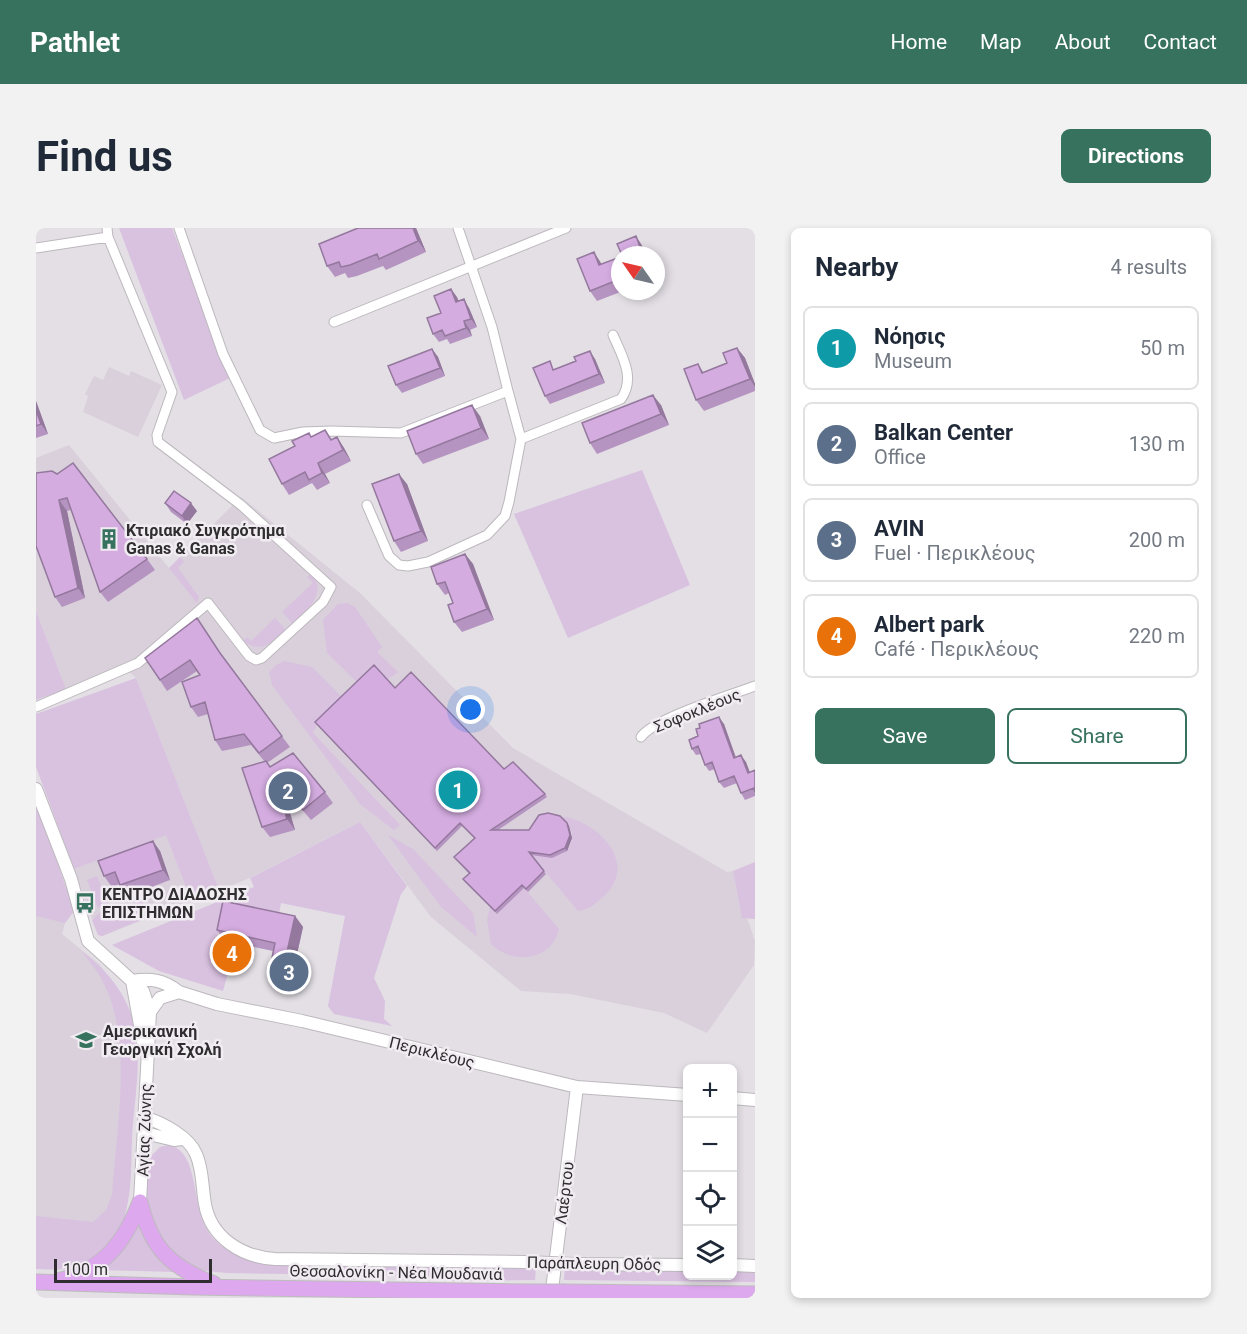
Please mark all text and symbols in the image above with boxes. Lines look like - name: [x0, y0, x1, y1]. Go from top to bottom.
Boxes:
- text: Pathlet: [30, 26, 120, 59]
- text: Home: [891, 30, 947, 54]
- text: Map: [980, 30, 1022, 54]
- text: About: [1055, 30, 1111, 54]
- text: Contact: [1144, 30, 1217, 54]
- button: Directions: [1061, 129, 1211, 183]
- text: Find us: [36, 132, 173, 181]
- north arrow: [611, 246, 665, 300]
- text: Nearby: [815, 252, 898, 282]
- text: 4 results: [1111, 255, 1187, 279]
- text: Νόησις: [874, 324, 945, 349]
- text: 1: [831, 336, 842, 360]
- text: 50 m: [1140, 336, 1185, 360]
- text: Museum: [874, 349, 952, 373]
- text: Balkan Center: [874, 420, 1013, 445]
- text: 2: [831, 432, 842, 456]
- text: 130 m: [1129, 432, 1185, 456]
- text: Office: [874, 445, 926, 469]
- text: AVIN: [874, 516, 924, 541]
- place label: Κτιριακό Συγκρότημα Ganas & Ganas: [126, 521, 285, 558]
- building icon: Κτιριακό Συγκρότημα Ganas & Ganas: [97, 527, 121, 551]
- text: 3: [831, 528, 842, 552]
- text: 200 m: [1129, 528, 1185, 552]
- text: Fuel · Περικλέους: [874, 541, 1035, 565]
- text: Albert park: [874, 612, 984, 637]
- text: 4: [831, 624, 842, 648]
- text: 220 m: [1129, 624, 1185, 648]
- text: Café · Περικλέους: [874, 637, 1039, 661]
- street label: Σοφοκλέους: [651, 685, 743, 736]
- your location: [456, 695, 485, 724]
- button: Save: [815, 708, 995, 764]
- button: Share: [1007, 708, 1187, 764]
- pin: 2: [268, 768, 308, 814]
- pin: 1: [438, 768, 478, 812]
- place label: ΚΕΝΤΡΟ ΔΙΑΔΟΣΗΣ ΕΠΙΣΤΗΜΩΝ: [102, 885, 247, 922]
- bus stop icon: ΚΕΝΤΡΟ ΔΙΑΔΟΣΗΣ ΕΠΙΣΤΗΜΩΝ: [73, 891, 97, 915]
- pin: 4: [212, 930, 252, 976]
- pin: 3: [270, 950, 308, 994]
- place label: Αμερικανική Γεωργική Σχολή: [103, 1022, 221, 1059]
- school or university icon: Αμερικανική Γεωργική Σχολή: [74, 1028, 98, 1052]
- street label: Περικλέους: [387, 1033, 476, 1072]
- map controls: [683, 1064, 737, 1280]
- button: +: [683, 1064, 737, 1118]
- street label: Αγίας Ζώνης: [133, 1083, 156, 1177]
- button: −: [683, 1118, 737, 1172]
- street label: Λαέρτου: [551, 1161, 578, 1226]
- button: locate: [683, 1172, 737, 1226]
- button: layers: [683, 1226, 737, 1280]
- street label: Παράπλευρη Οδός: [527, 1253, 661, 1274]
- scale bar: [54, 1256, 212, 1284]
- text: 100 m: [63, 1260, 108, 1279]
- street label: Θεσσαλονίκη - Νέα Μουδανιά: [289, 1261, 503, 1284]

